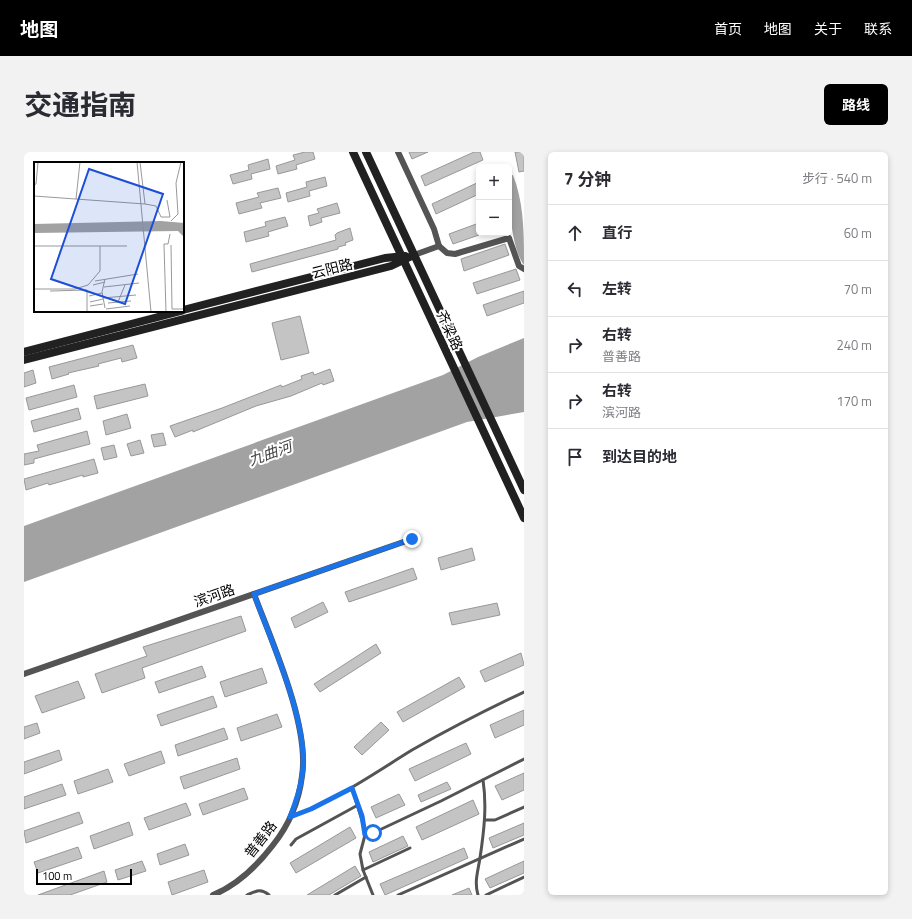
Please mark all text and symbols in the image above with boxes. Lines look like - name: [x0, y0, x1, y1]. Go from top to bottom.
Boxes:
- text: 地图: [20, 14, 58, 43]
- text: 首页: [714, 18, 742, 39]
- text: 地图: [764, 18, 792, 39]
- text: 关于: [814, 18, 842, 39]
- text: 联系: [864, 18, 892, 39]
- text: 交通指南: [24, 83, 136, 126]
- button: 路线: [824, 84, 888, 125]
- inset map: [34, 162, 184, 312]
- map controls: [476, 164, 512, 236]
- button: +: [476, 164, 512, 200]
- text: 7 分钟: [564, 166, 611, 192]
- text: 步行 · 540 m: [802, 168, 872, 188]
- button: −: [476, 200, 512, 236]
- text: 直行: [602, 221, 632, 244]
- icon: ahead: [564, 222, 586, 244]
- text: 60 m: [844, 223, 872, 243]
- street label: 云阳路: [309, 253, 355, 283]
- text: 左转: [602, 277, 632, 300]
- icon: left: [564, 278, 586, 300]
- text: 70 m: [844, 279, 872, 299]
- street label: 齐梁路: [432, 307, 468, 353]
- text: 右转: [602, 323, 632, 346]
- icon: right: [564, 334, 586, 356]
- text: 240 m: [836, 335, 872, 355]
- text: 普善路: [602, 346, 641, 366]
- text: 右转: [602, 379, 632, 402]
- icon: right: [564, 390, 586, 412]
- text: 170 m: [836, 391, 872, 411]
- text: 滨河路: [602, 402, 641, 422]
- water label: 九曲河: [245, 433, 298, 472]
- text: 到达目的地: [602, 445, 677, 468]
- icon: arrive: [564, 446, 586, 468]
- route end: [403, 530, 421, 548]
- street label: 滨河路: [191, 578, 237, 612]
- street label: 普善路: [239, 816, 281, 862]
- route start: [364, 824, 382, 842]
- scale bar: [36, 867, 132, 886]
- text: 100 m: [42, 868, 72, 884]

